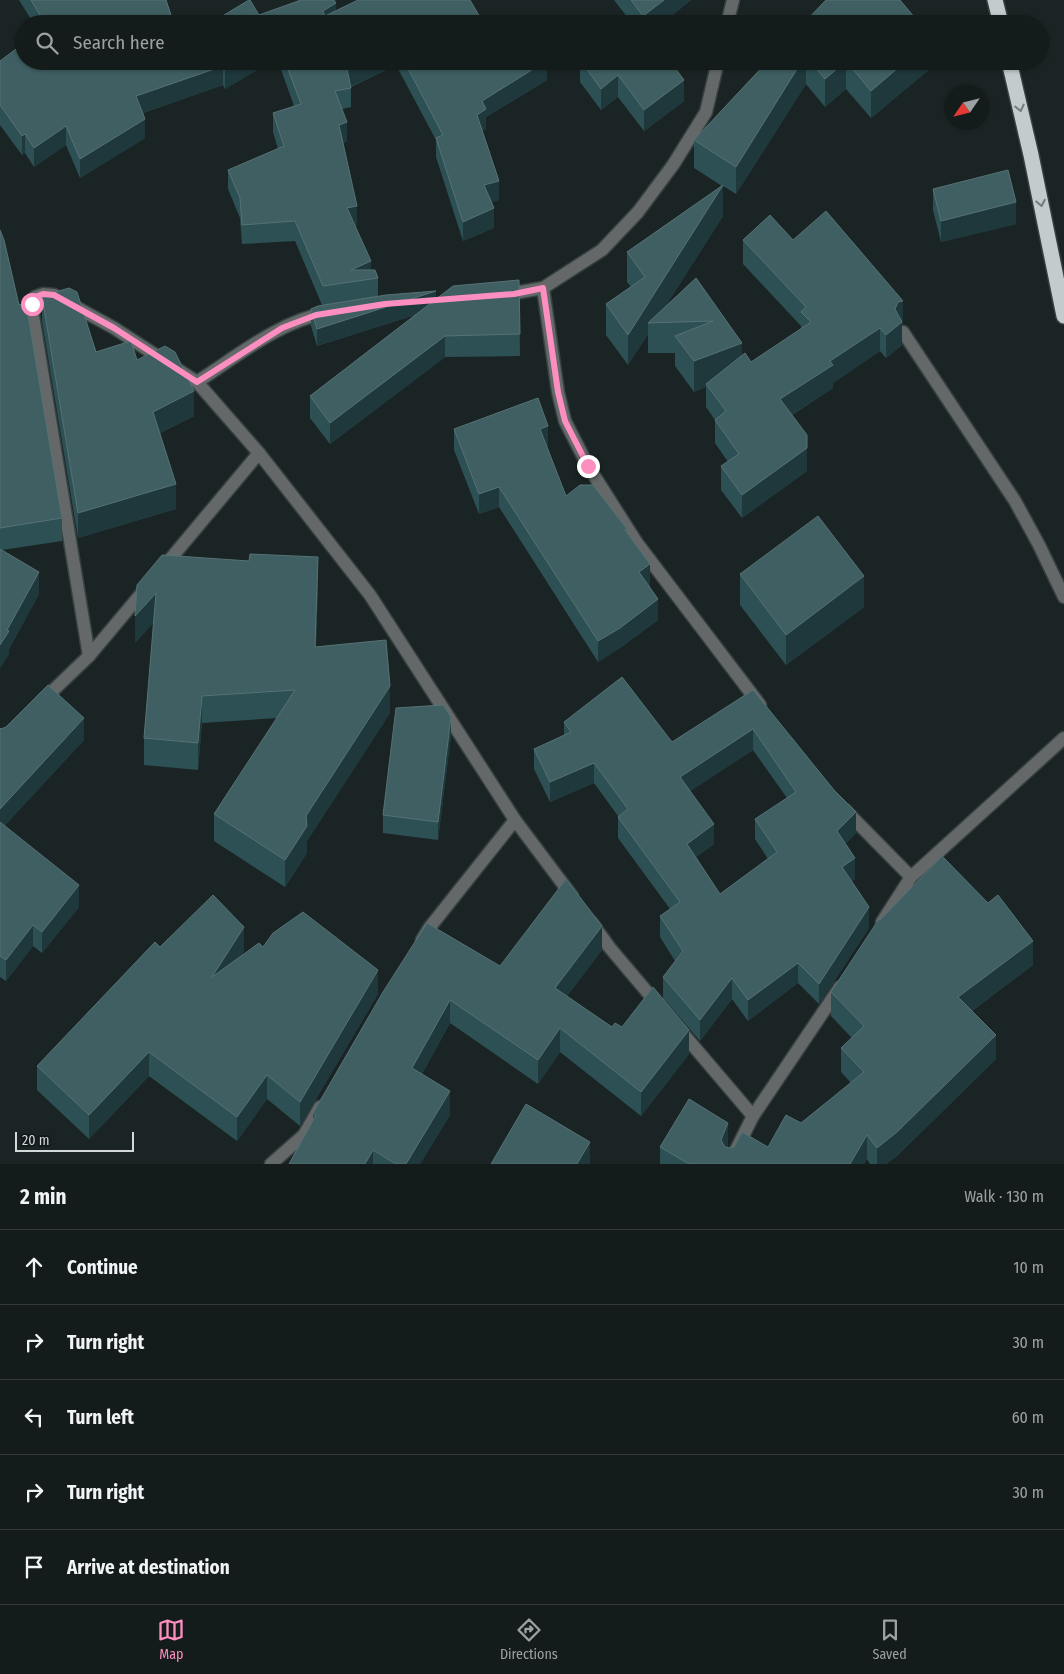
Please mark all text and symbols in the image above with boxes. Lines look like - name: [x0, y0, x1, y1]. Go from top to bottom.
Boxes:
- search box: [15, 15, 1049, 70]
- icon: search: [33, 29, 61, 57]
- text: Search here: [73, 31, 165, 54]
- north arrow: [944, 85, 989, 130]
- one-way arrow: [1014, 104, 1025, 113]
- one-way arrow: [1035, 199, 1046, 207]
- route start: [21, 293, 44, 316]
- route end: [577, 455, 600, 478]
- scale bar: [15, 1129, 134, 1152]
- text: 20 m: [22, 1132, 50, 1149]
- text: 2 min: [20, 1184, 67, 1210]
- text: Walk · 130 m: [964, 1187, 1044, 1206]
- icon: ahead: [20, 1253, 48, 1281]
- text: Continue: [67, 1256, 138, 1279]
- text: 10 m: [1013, 1258, 1044, 1277]
- icon: right: [20, 1328, 48, 1356]
- text: Turn right: [67, 1331, 144, 1354]
- text: 30 m: [1012, 1333, 1044, 1352]
- icon: left: [20, 1403, 48, 1431]
- text: Turn left: [67, 1406, 134, 1429]
- text: 60 m: [1012, 1408, 1044, 1427]
- icon: right: [20, 1478, 48, 1506]
- text: Turn right: [67, 1481, 144, 1504]
- text: 30 m: [1012, 1483, 1044, 1502]
- icon: arrive: [20, 1553, 48, 1581]
- text: Arrive at destination: [67, 1556, 230, 1579]
- tab: Map: [157, 1616, 185, 1663]
- tab: Directions: [500, 1616, 558, 1663]
- tab: Saved: [872, 1616, 907, 1663]

